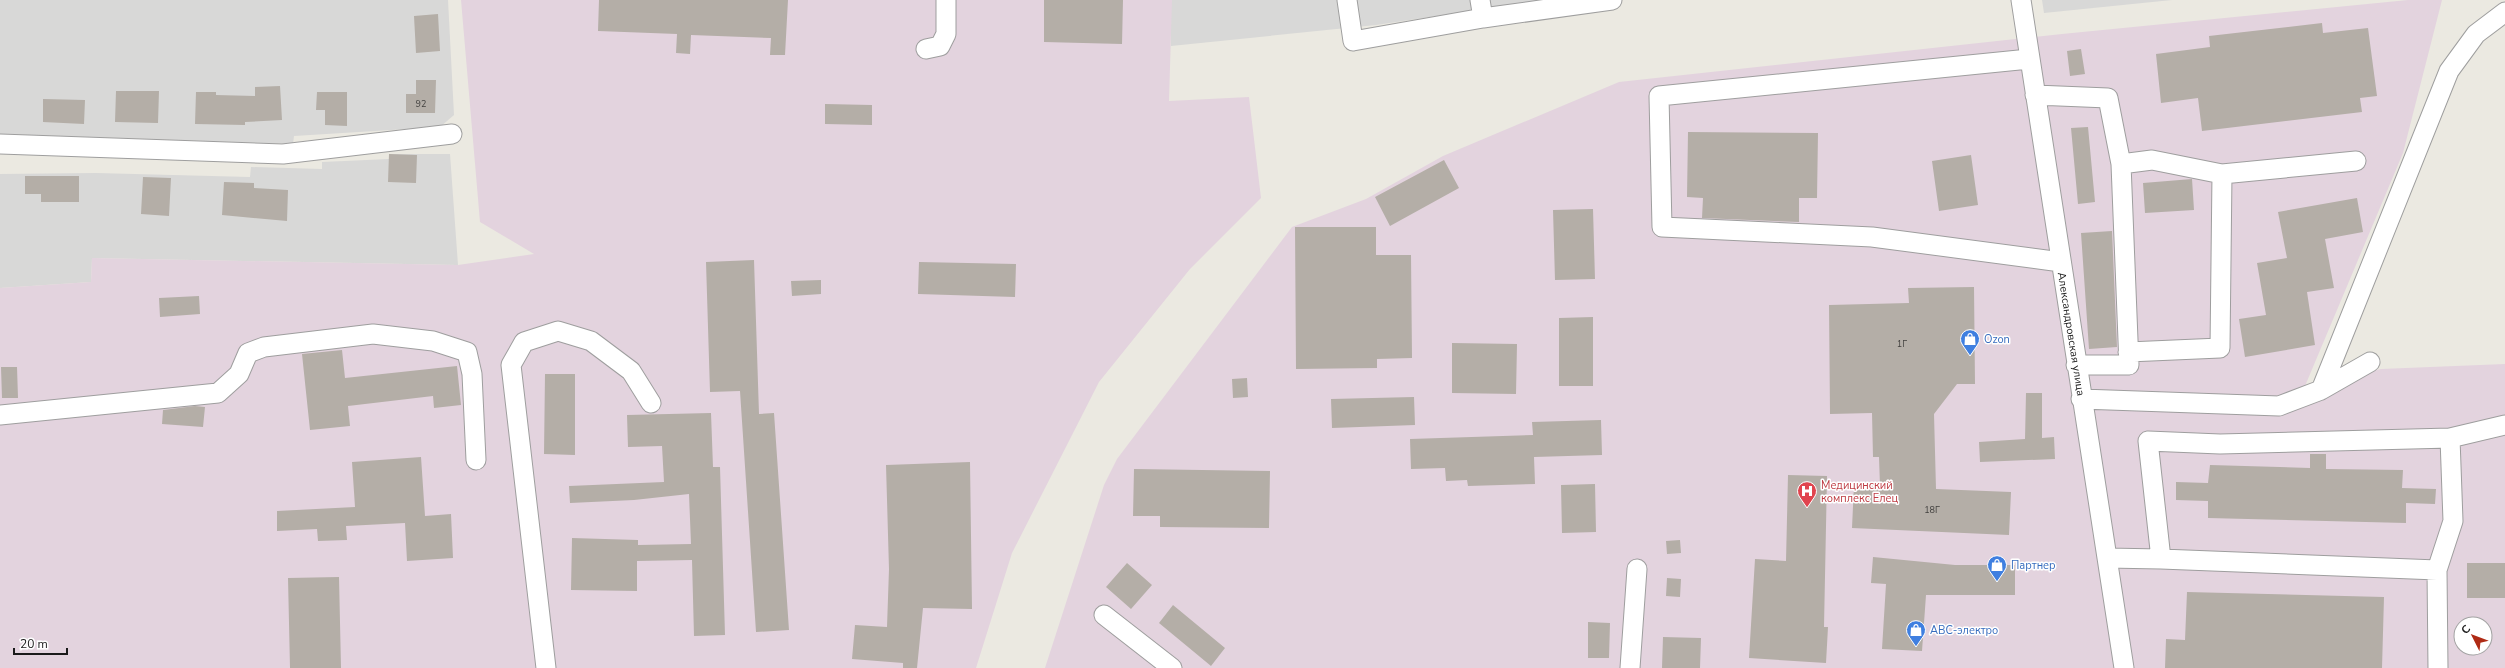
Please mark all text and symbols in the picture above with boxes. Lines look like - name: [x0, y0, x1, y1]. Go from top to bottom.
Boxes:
- house number: 92: [416, 98, 426, 110]
- street label: Александровская улица: [2054, 271, 2088, 397]
- shop icon: Ozon: [1959, 328, 1981, 356]
- place label: Ozon: [1984, 332, 2010, 347]
- house number: 1Г: [1897, 338, 1907, 350]
- place label: Медицинский комплекс Елец: [1821, 478, 1898, 506]
- hospital icon: Медицинский комплекс Елец: [1796, 480, 1818, 508]
- house number: 18Г: [1924, 504, 1940, 516]
- shop icon: Партнер: [1986, 554, 2008, 582]
- place label: Партнер: [2011, 558, 2056, 573]
- north arrow: [2453, 616, 2493, 656]
- shop icon: АВС-электро: [1905, 619, 1927, 647]
- text: С: [2458, 621, 2474, 637]
- place label: АВС-электро: [1930, 623, 1998, 638]
- scale bar: [14, 630, 67, 656]
- text: 20 m: [20, 636, 48, 652]

